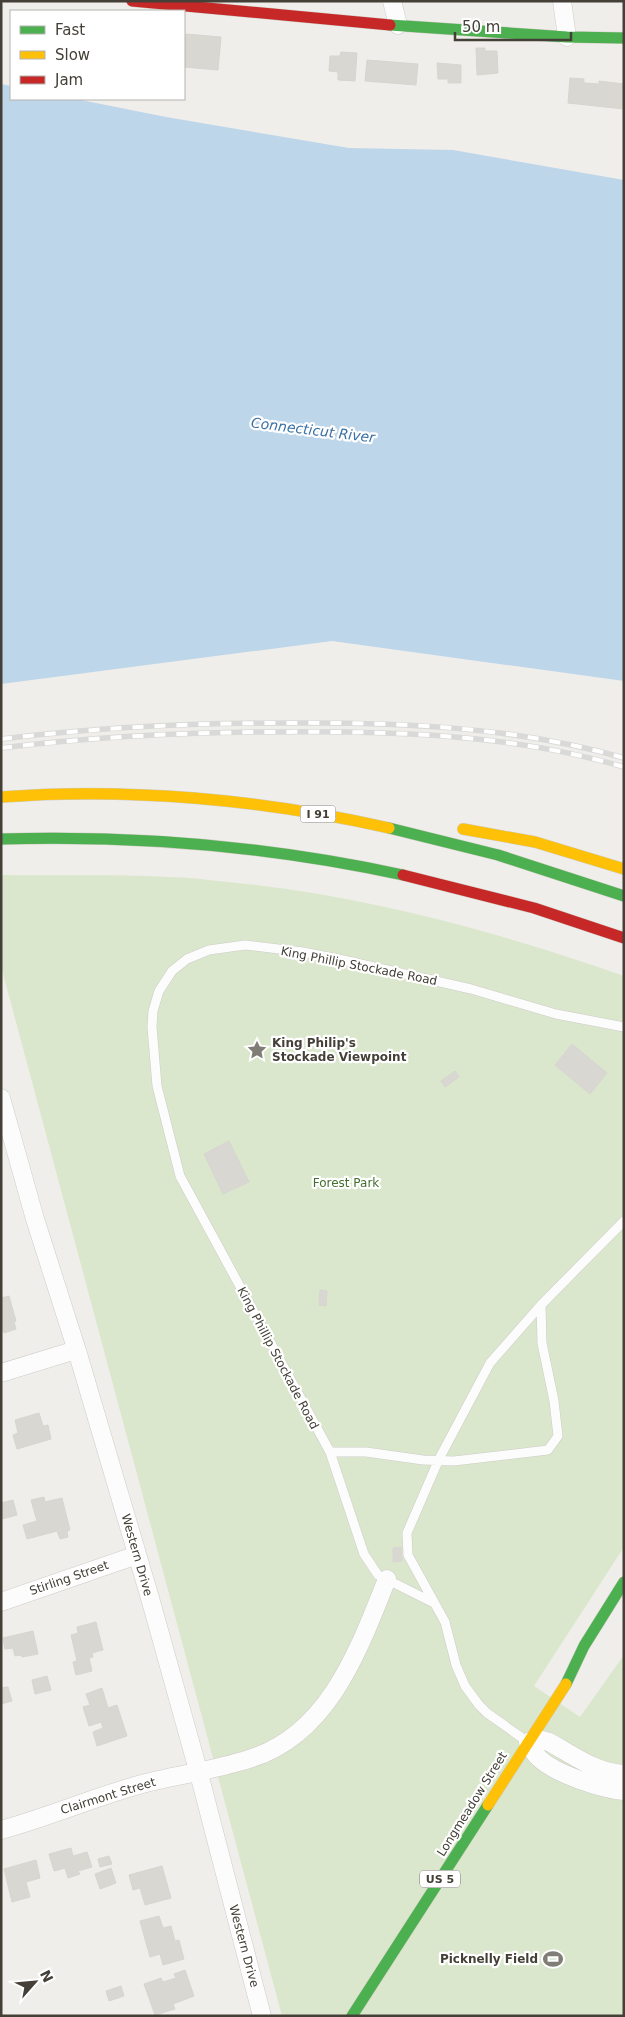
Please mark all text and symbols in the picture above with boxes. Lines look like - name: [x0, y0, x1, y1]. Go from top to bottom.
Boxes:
- legend: [10, 10, 185, 100]
- scale bar: [455, 10, 571, 42]
- text: 50 m: [462, 18, 500, 36]
- text: Fast: [55, 21, 85, 39]
- text: Slow: [55, 46, 90, 64]
- text: Jam: [54, 71, 83, 89]
- water label: Connecticut River: [250, 414, 377, 446]
- road number: I 91: [300, 806, 336, 822]
- street label: King Phillip Stockade Road: [280, 944, 438, 988]
- place label: King Philip's Stockade Viewpoint: [272, 1036, 407, 1064]
- place icon: King Philip's Stockade Viewpoint: [246, 1039, 268, 1061]
- park label: Forest Park: [313, 1176, 379, 1190]
- street label: King Phillip Stockade Road: [234, 1284, 322, 1432]
- street label: Western Drive: [119, 1512, 155, 1598]
- street label: Stirling Street: [28, 1558, 111, 1598]
- street label: Longmeadow Street: [434, 1749, 510, 1859]
- street label: Clairmont Street: [59, 1775, 158, 1817]
- road number: US 5: [420, 1870, 460, 1888]
- street label: Western Drive: [226, 1903, 262, 1989]
- sports icon: Picknelly Field: [542, 1948, 564, 1970]
- place label: Picknelly Field: [440, 1952, 538, 1966]
- north arrow: [10, 1957, 60, 2007]
- text: N: [37, 1967, 56, 1985]

